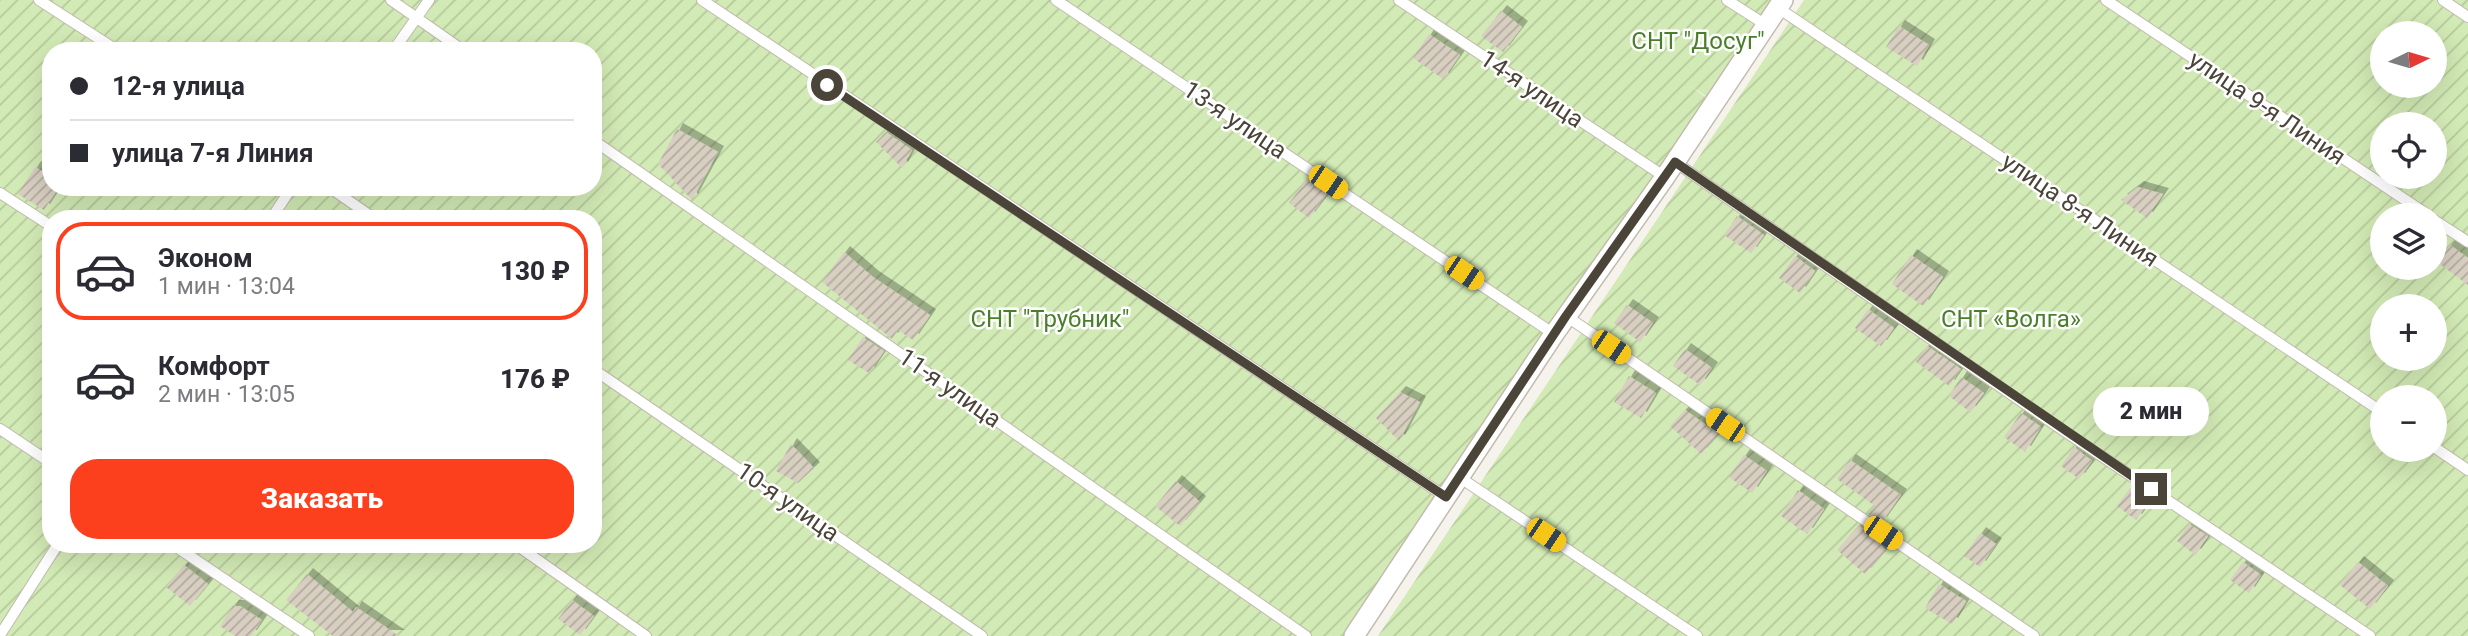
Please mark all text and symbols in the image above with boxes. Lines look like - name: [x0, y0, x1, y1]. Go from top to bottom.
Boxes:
- north arrow: [2370, 21, 2446, 98]
- map controls: [2370, 21, 2447, 462]
- park label: СНТ "Досуг": [1631, 27, 1765, 55]
- street label: 14-я улица: [1475, 44, 1589, 134]
- street label: улица 9-я Линия: [2183, 45, 2351, 171]
- route start: [811, 69, 843, 101]
- text: 12-я улица: [112, 71, 245, 101]
- street label: 13-я улица: [1178, 75, 1292, 165]
- button: locate: [2370, 112, 2447, 189]
- text: улица 7-я Линия: [112, 138, 314, 168]
- street label: улица 8-я Линия: [1996, 147, 2164, 273]
- car: [1305, 162, 1352, 202]
- button: layers: [2370, 203, 2447, 280]
- icon: car: [74, 240, 137, 303]
- text: Эконом: [158, 243, 253, 273]
- car: [1441, 253, 1488, 293]
- text: 130 ₽: [500, 256, 570, 286]
- text: 1 мин · 13:04: [158, 273, 295, 300]
- button: +: [2370, 294, 2447, 371]
- park label: СНТ "Трубник": [970, 305, 1130, 333]
- park label: СНТ «Волга»: [1941, 305, 2081, 333]
- car: [1588, 327, 1635, 367]
- street label: 11-я улица: [893, 343, 1007, 433]
- icon: car: [74, 348, 137, 411]
- text: Комфорт: [158, 351, 270, 381]
- text: 176 ₽: [500, 364, 570, 394]
- text: 2 мин · 13:05: [158, 381, 295, 408]
- button: −: [2370, 385, 2447, 462]
- callout: 2 мин: [2093, 388, 2209, 436]
- text: 2 мин: [2120, 398, 2182, 425]
- car: [1702, 405, 1749, 445]
- street label: 10-я улица: [731, 457, 845, 547]
- button: Заказать: [70, 459, 574, 539]
- route end: [2135, 473, 2167, 505]
- car: [1860, 513, 1907, 553]
- car: [1523, 515, 1570, 555]

